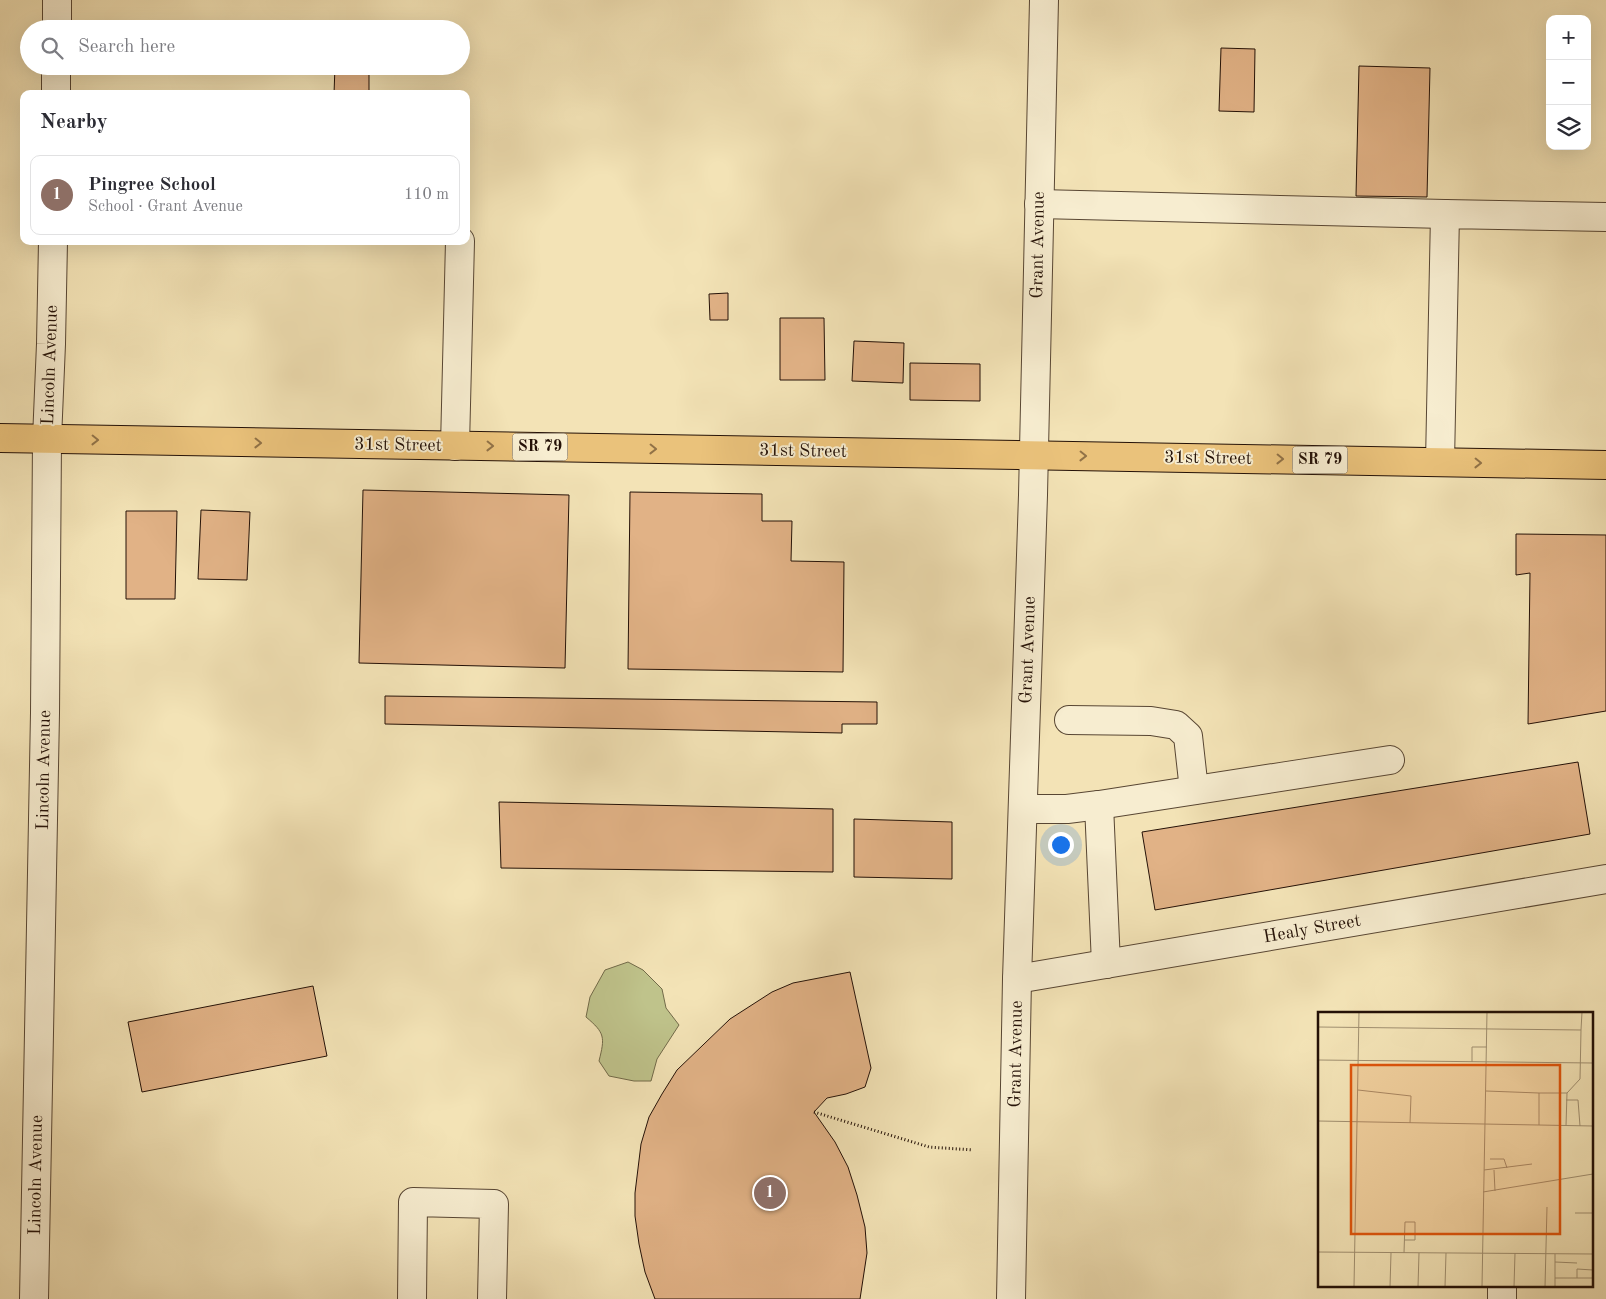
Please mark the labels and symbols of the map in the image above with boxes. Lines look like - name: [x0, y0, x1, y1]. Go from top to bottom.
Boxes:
- street label: Grant Avenue: [1028, 191, 1048, 299]
- street label: Lincoln Avenue: [39, 305, 61, 425]
- road number: SR 79: [512, 434, 568, 461]
- one-way arrow: [92, 435, 100, 445]
- street label: 31st Street: [354, 435, 442, 455]
- one-way arrow: [254, 437, 262, 448]
- one-way arrow: [487, 441, 495, 451]
- street label: 31st Street: [759, 441, 847, 461]
- one-way arrow: [650, 444, 657, 454]
- road number: SR 79: [1292, 446, 1348, 474]
- street label: 31st Street: [1164, 448, 1252, 468]
- one-way arrow: [1079, 450, 1087, 461]
- one-way arrow: [1277, 454, 1285, 464]
- one-way arrow: [1474, 457, 1482, 468]
- street label: Grant Avenue: [1017, 596, 1039, 704]
- street label: Lincoln Avenue: [34, 710, 54, 830]
- your location: [1048, 832, 1074, 858]
- street label: Healy Street: [1262, 912, 1362, 946]
- street label: Grant Avenue: [1006, 1000, 1026, 1108]
- inset map: [1318, 1012, 1594, 1286]
- street label: Lincoln Avenue: [26, 1115, 46, 1235]
- pin: 1: [754, 1174, 786, 1212]

